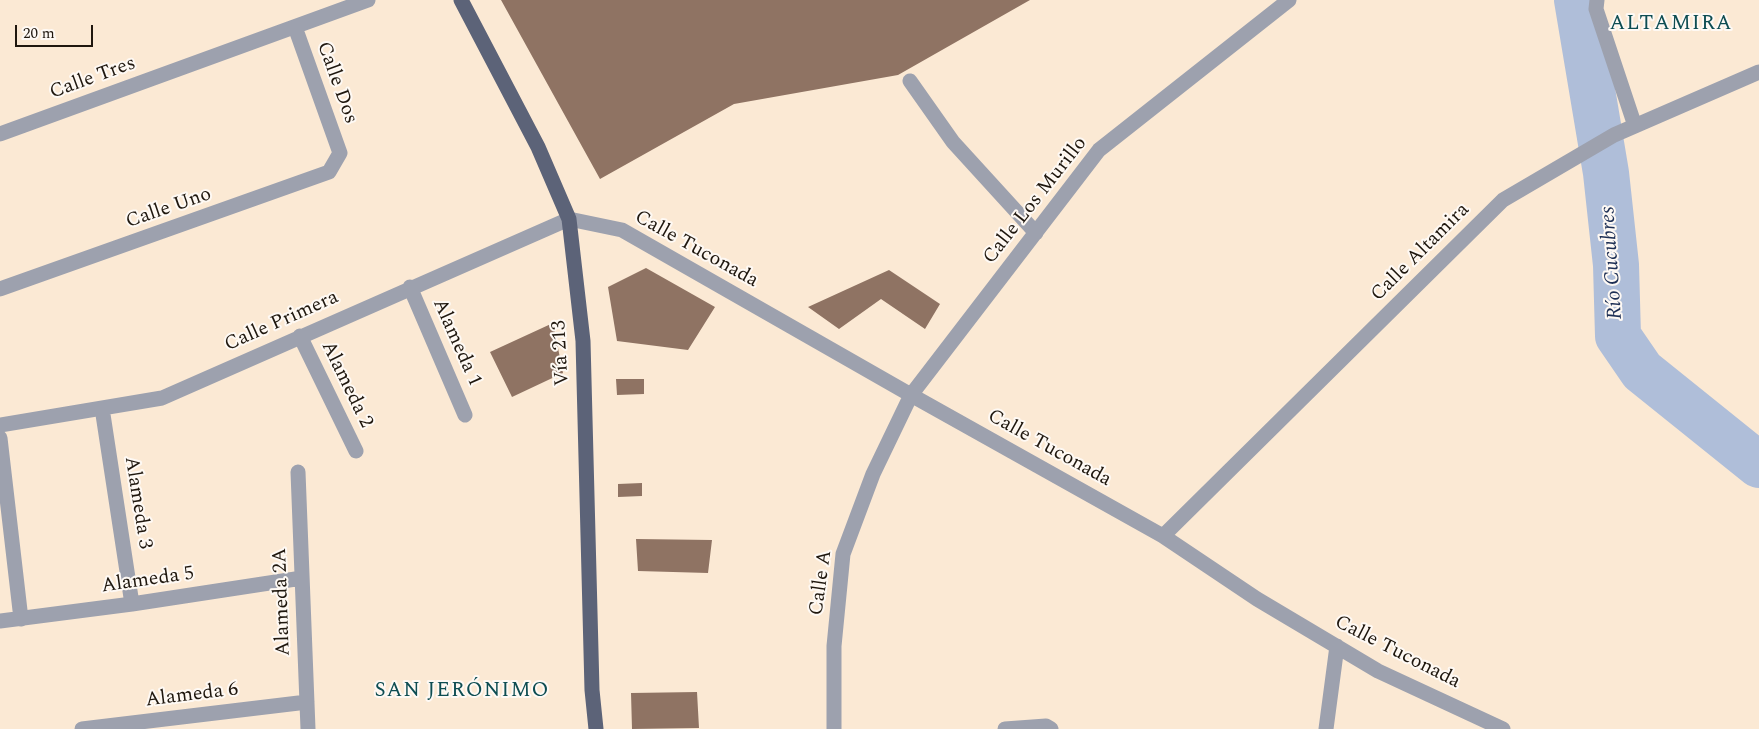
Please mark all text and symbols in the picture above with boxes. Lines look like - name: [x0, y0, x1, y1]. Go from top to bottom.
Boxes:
- district label: ALTAMIRA: [1608, 12, 1734, 38]
- scale bar: [18, 15, 95, 47]
- text: 20 m: [23, 22, 55, 45]
- street label: Calle Dos: [310, 39, 362, 127]
- street label: Calle Tres: [47, 52, 139, 106]
- street label: Calle Los Murillo: [979, 133, 1093, 269]
- street label: Calle Uno: [123, 183, 215, 235]
- street label: Calle Altamira: [1367, 199, 1475, 307]
- street label: Calle Tuconada: [630, 206, 762, 294]
- water label: Río Cucubres: [1596, 206, 1630, 320]
- street label: Calle Primera: [221, 286, 343, 358]
- street label: Alameda 1: [426, 296, 486, 390]
- street label: Vía 213: [548, 319, 576, 387]
- street label: Alameda 2: [315, 338, 377, 432]
- street label: Calle Tuconada: [983, 405, 1115, 493]
- street label: Alameda 3: [118, 455, 156, 551]
- street label: Alameda 2A: [269, 547, 297, 657]
- street label: Calle A: [806, 549, 838, 617]
- street label: Alameda 5: [100, 563, 196, 599]
- street label: Calle Tuconada: [1330, 611, 1464, 695]
- street label: Alameda 6: [144, 678, 240, 714]
- district label: SAN JERÓNIMO: [373, 679, 551, 705]

